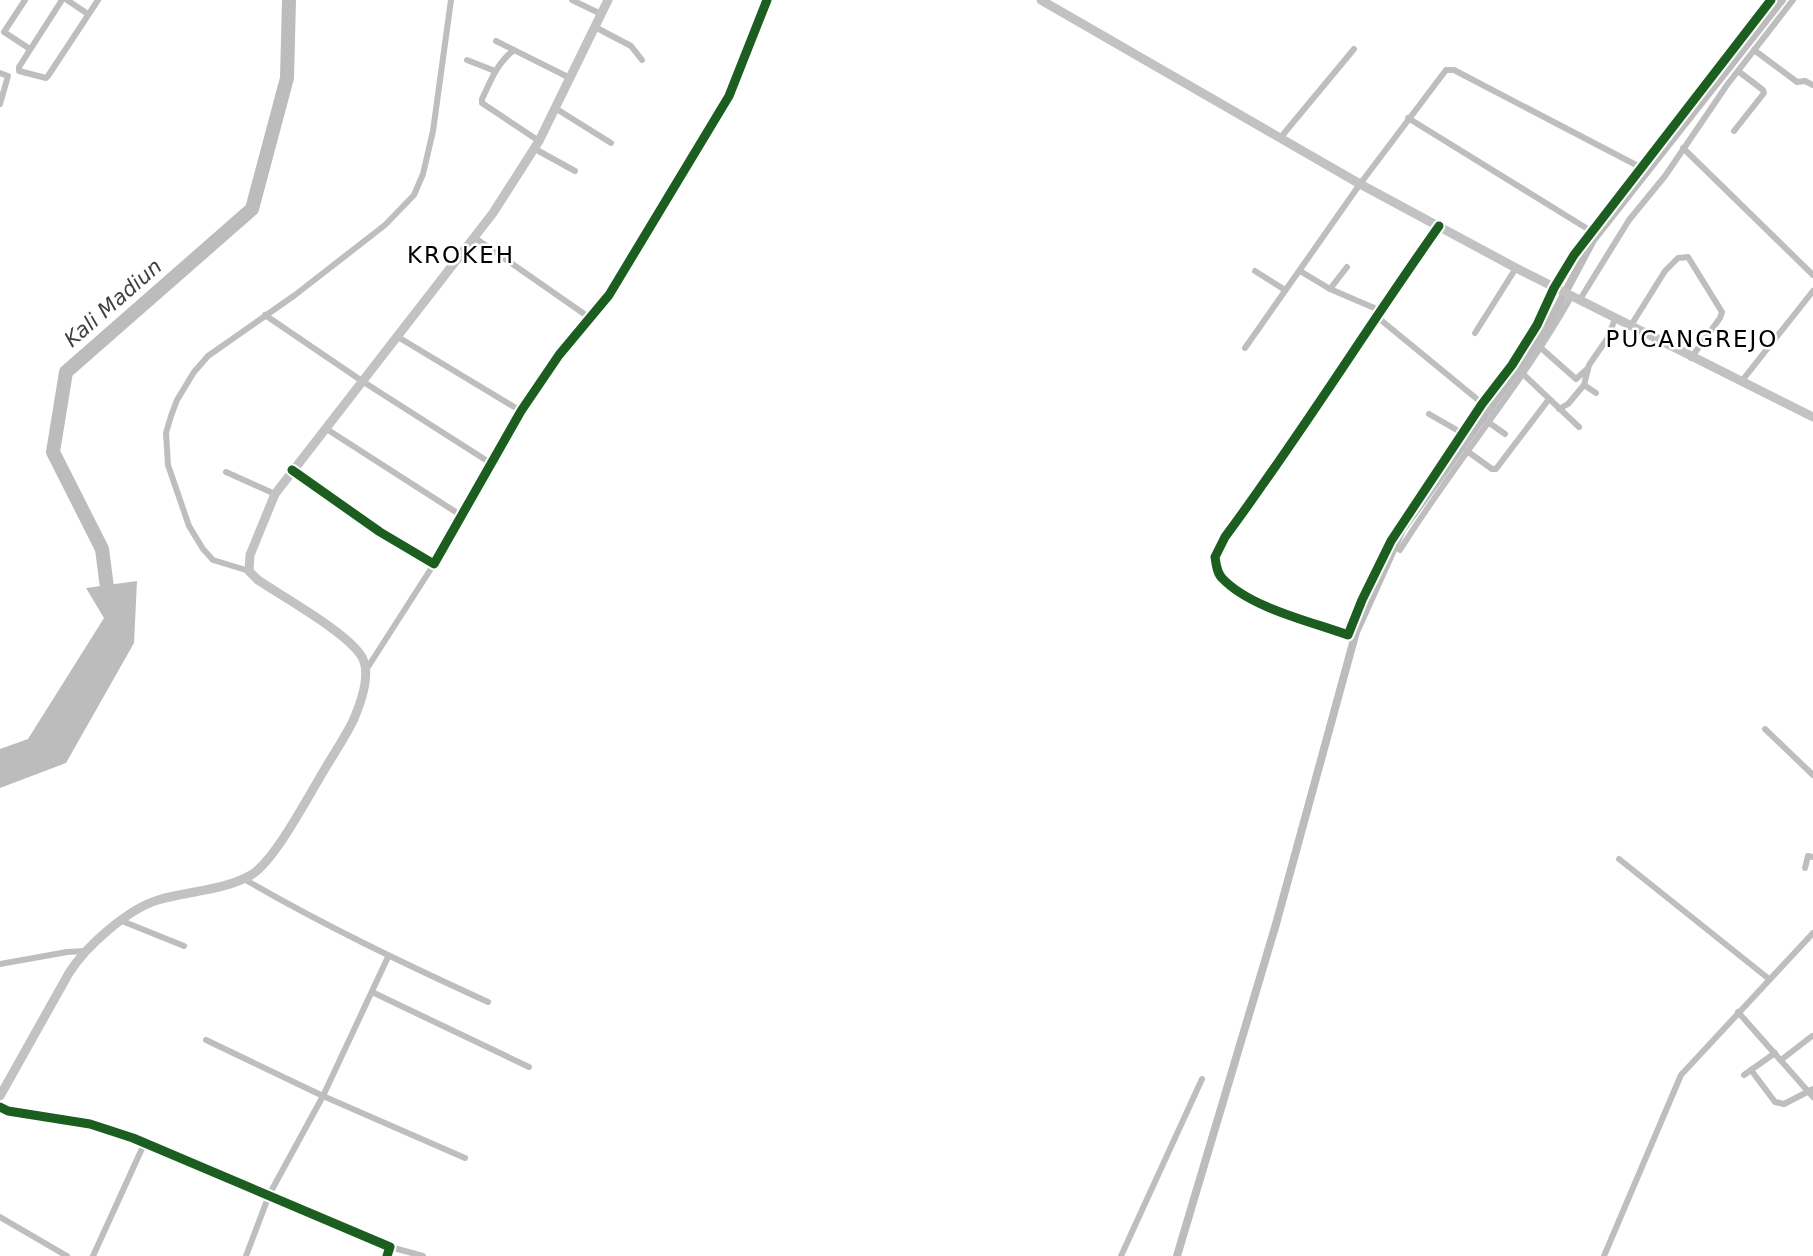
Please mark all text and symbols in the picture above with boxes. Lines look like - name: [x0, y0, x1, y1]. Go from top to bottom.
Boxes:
- district label: KROKEH: [407, 242, 515, 268]
- water label: Kali Madiun: [59, 254, 167, 352]
- district label: PUCANGREJO: [1606, 326, 1778, 352]

